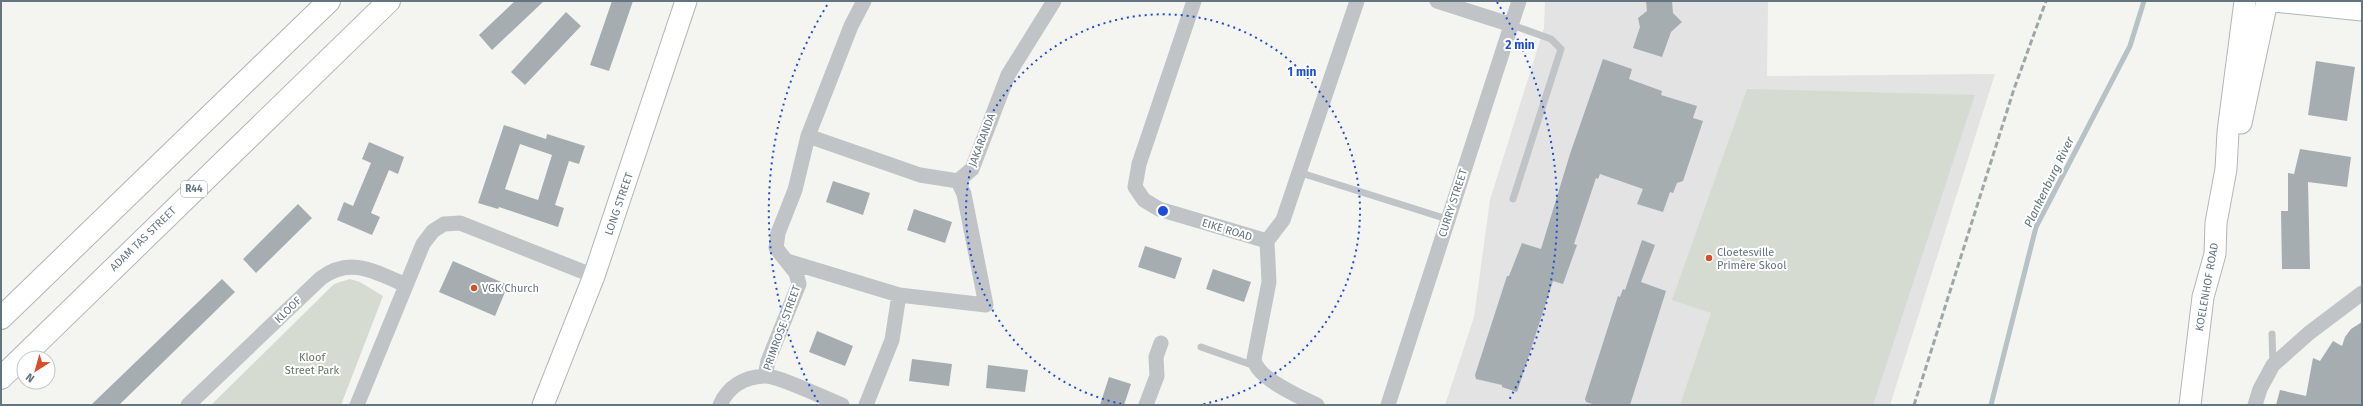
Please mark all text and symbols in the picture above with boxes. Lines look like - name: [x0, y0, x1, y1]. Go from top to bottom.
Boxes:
- text: 2 min: [1505, 38, 1535, 52]
- text: 1 min: [1288, 65, 1316, 79]
- street label: JAKARANDA: [966, 111, 998, 169]
- water label: Plankenburg River: [2021, 134, 2077, 230]
- street label: CURRY STREET: [1436, 167, 1470, 239]
- street label: LONG STREET: [602, 171, 636, 237]
- road number: R44: [181, 181, 207, 197]
- street label: ADAM TAS STREET: [107, 204, 179, 274]
- centre of rings: [1156, 204, 1170, 218]
- street label: EIKE ROAD: [1200, 216, 1254, 244]
- street label: KOELENHOF ROAD: [2193, 242, 2221, 332]
- place label: Cloetesville Primêre Skool: [1717, 246, 1786, 272]
- marker: Cloetesville Primêre Skool: [1704, 253, 1714, 263]
- place label: VGK Church: [482, 282, 539, 295]
- marker: VGK Church: [469, 283, 479, 293]
- street label: PRIMROSE STREET: [761, 284, 803, 372]
- street label: KLOOF: [272, 294, 304, 326]
- north arrow: [16, 350, 56, 390]
- park label: Kloof Street Park: [285, 351, 340, 377]
- text: N: [23, 370, 37, 385]

